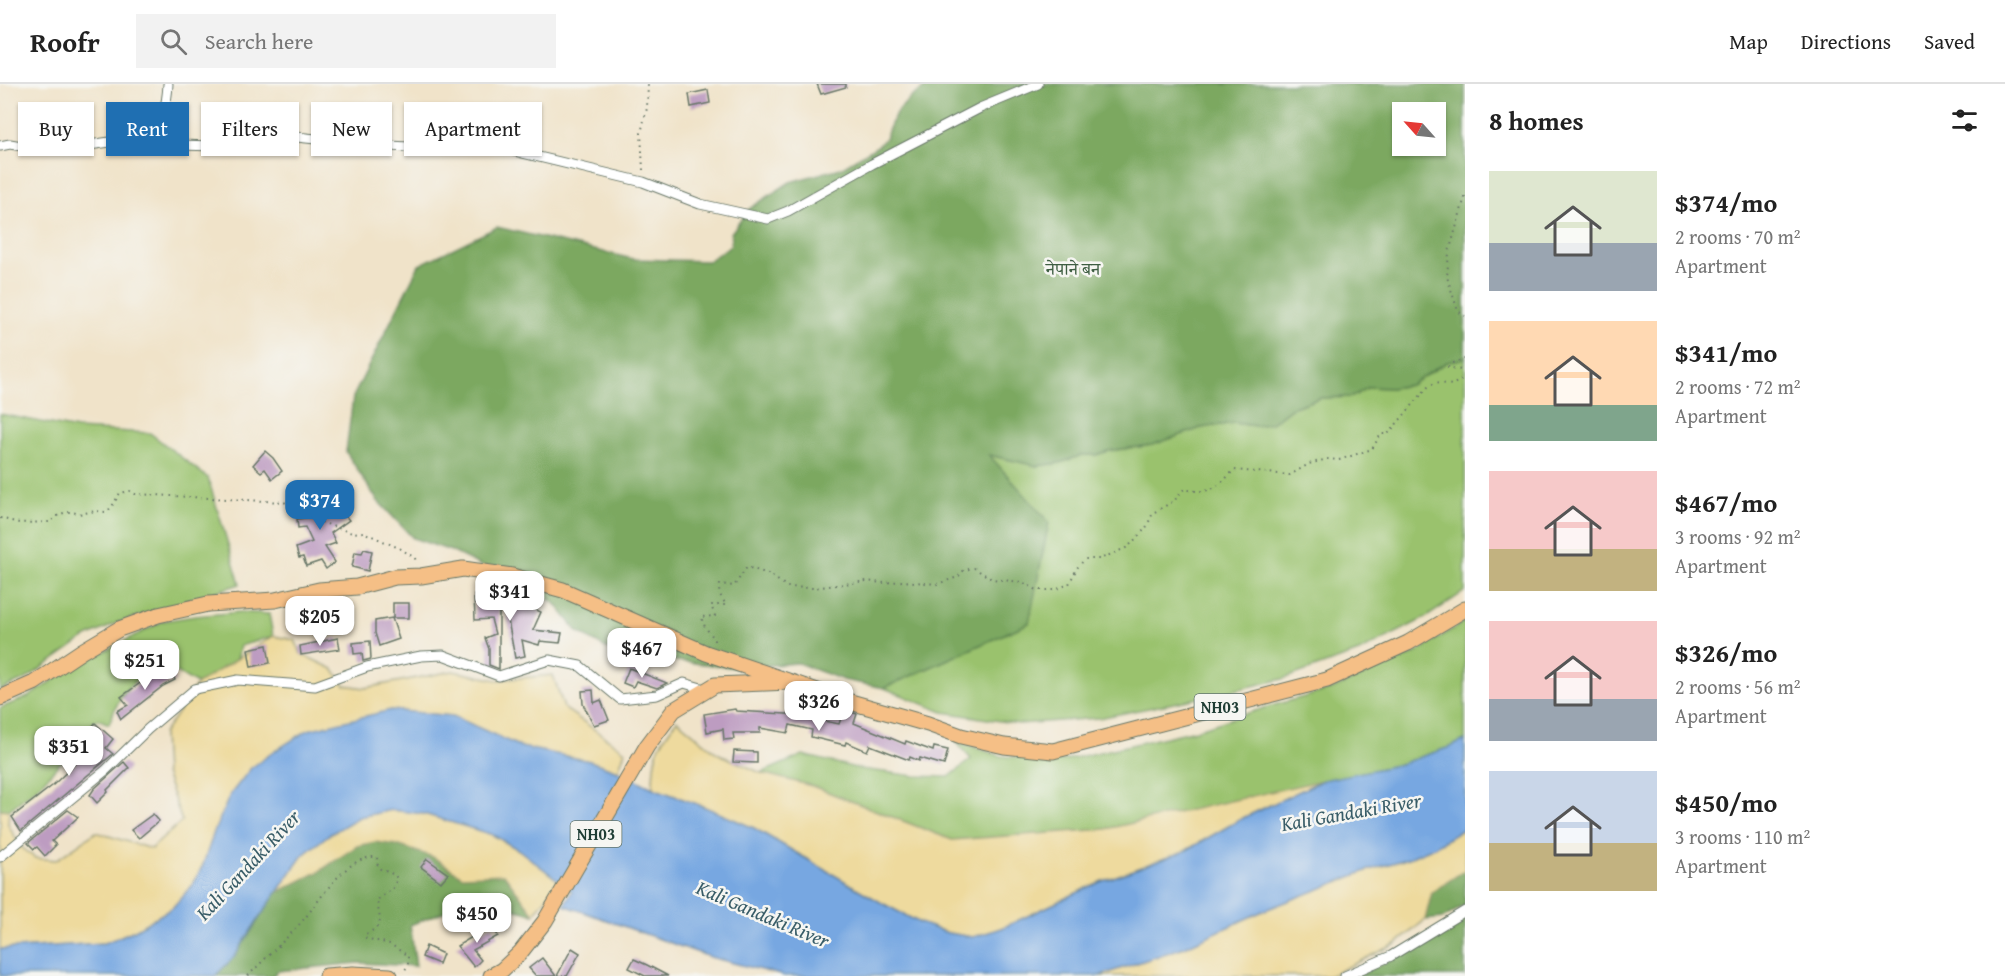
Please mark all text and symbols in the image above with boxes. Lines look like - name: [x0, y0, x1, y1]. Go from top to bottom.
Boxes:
- search box: [136, 14, 556, 68]
- text: Roofr: [30, 21, 100, 62]
- icon: search: [157, 25, 190, 58]
- text: Search here: [205, 25, 313, 57]
- text: Map: [1729, 26, 1768, 57]
- text: Directions: [1801, 26, 1891, 57]
- text: Saved: [1924, 26, 1975, 57]
- text: 8 homes: [1489, 101, 1584, 140]
- chip: Buy: [18, 102, 94, 156]
- chip: Rent: [106, 102, 189, 156]
- chip: Filters: [201, 102, 299, 156]
- chip: New: [311, 102, 392, 156]
- chip: Apartment: [404, 102, 542, 156]
- north arrow: [1392, 102, 1446, 156]
- map controls: [1392, 102, 1446, 156]
- icon: filters: [1948, 104, 1981, 137]
- text: $374/mo: [1675, 183, 1777, 222]
- icon: home: [1537, 195, 1609, 267]
- text: 2 rooms · 70 m²: [1675, 222, 1801, 251]
- text: Apartment: [1675, 251, 1767, 280]
- park label: नेपाने बन: [1045, 255, 1101, 282]
- text: $341/mo: [1675, 333, 1777, 372]
- icon: home: [1537, 345, 1609, 417]
- text: 2 rooms · 72 m²: [1675, 372, 1801, 401]
- text: Apartment: [1675, 401, 1767, 430]
- pin: $374: [284, 480, 356, 531]
- text: $467/mo: [1675, 483, 1777, 522]
- text: $374: [299, 485, 341, 514]
- icon: home: [1537, 495, 1609, 567]
- text: 3 rooms · 92 m²: [1675, 522, 1801, 551]
- text: Apartment: [1675, 551, 1767, 580]
- pin: $341: [474, 571, 546, 622]
- text: $341: [489, 576, 531, 605]
- pin: $205: [284, 596, 356, 647]
- text: $205: [299, 601, 341, 630]
- pin: $467: [606, 628, 678, 679]
- text: $467: [621, 633, 663, 662]
- text: $326/mo: [1675, 633, 1777, 672]
- pin: $251: [109, 640, 181, 691]
- text: $251: [124, 645, 166, 674]
- icon: home: [1537, 645, 1609, 717]
- text: 2 rooms · 56 m²: [1675, 672, 1801, 701]
- pin: $326: [783, 681, 855, 732]
- text: $326: [798, 686, 840, 715]
- road number: NH03: [1194, 694, 1246, 720]
- text: Apartment: [1675, 701, 1767, 730]
- pin: $351: [33, 726, 105, 777]
- text: $351: [48, 731, 90, 760]
- text: $450/mo: [1675, 783, 1777, 822]
- water label: Kali Gandaki River: [1278, 785, 1424, 838]
- icon: home: [1537, 795, 1609, 867]
- water label: Kali Gandaki River: [188, 803, 307, 927]
- road number: NH03: [570, 821, 622, 847]
- text: 3 rooms · 110 m²: [1675, 822, 1810, 851]
- text: Apartment: [1675, 851, 1767, 880]
- water label: Kali Gandaki River: [691, 872, 835, 955]
- pin: $450: [441, 893, 513, 944]
- text: $450: [456, 898, 498, 927]

